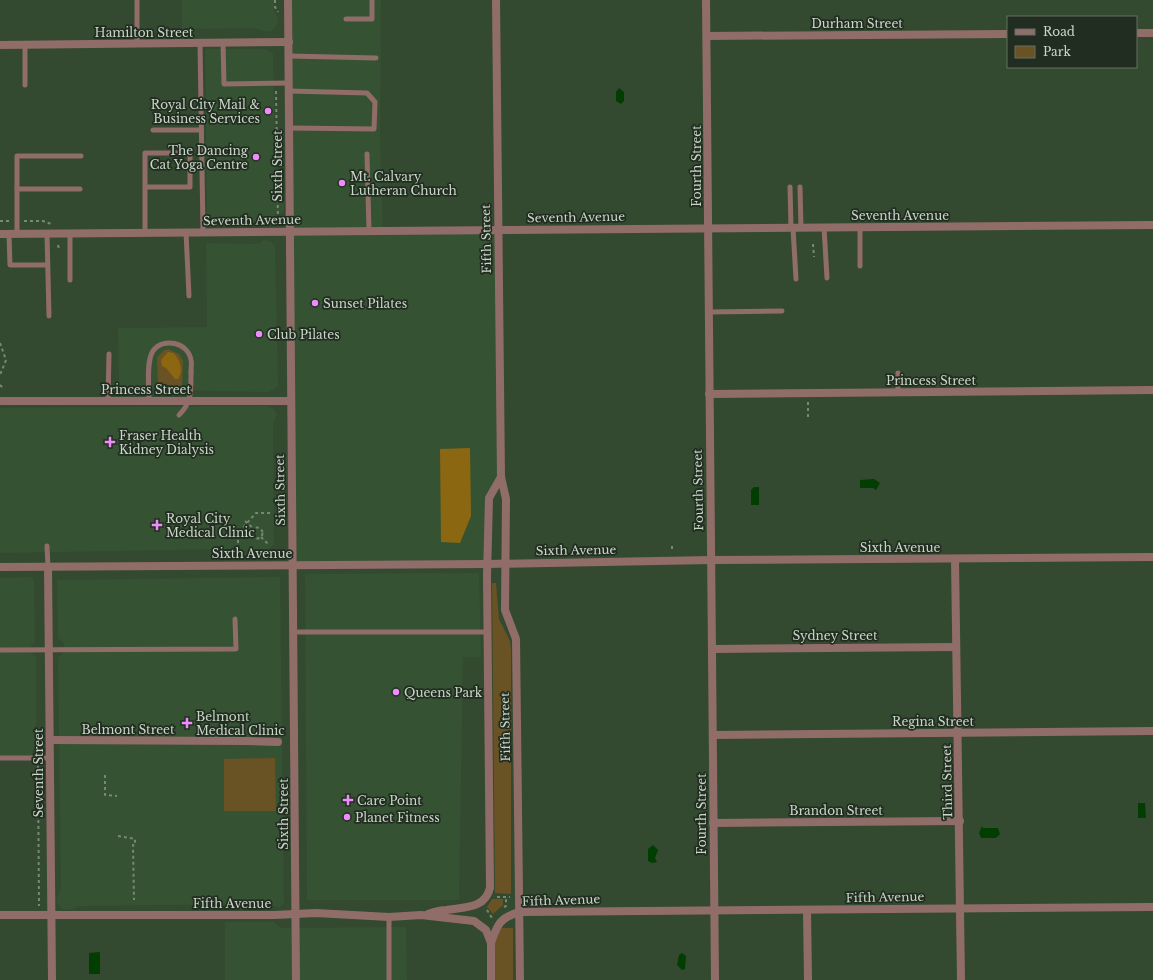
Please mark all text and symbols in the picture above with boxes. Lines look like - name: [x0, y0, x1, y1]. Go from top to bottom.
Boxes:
- street label: Durham Street: [811, 16, 903, 31]
- legend: [1007, 16, 1137, 68]
- text: Road: [1043, 24, 1075, 39]
- street label: Hamilton Street: [95, 25, 194, 40]
- text: Park: [1043, 44, 1071, 59]
- place label: Royal City Mail & Business Services: [151, 97, 260, 126]
- marker: Royal City Mail & Business Services: [263, 106, 273, 116]
- street label: Fourth Street: [689, 125, 704, 207]
- street label: Sixth Street: [270, 130, 285, 202]
- place label: The Dancing Cat Yoga Centre: [150, 143, 249, 172]
- marker: The Dancing Cat Yoga Centre: [251, 152, 261, 162]
- place label: Mt. Calvary Lutheran Church: [350, 169, 457, 198]
- marker: Mt. Calvary Lutheran Church: [337, 178, 347, 188]
- street label: Fifth Street: [478, 204, 494, 274]
- street label: Seventh Avenue: [851, 208, 949, 223]
- street label: Seventh Avenue: [527, 209, 625, 225]
- street label: Seventh Avenue: [203, 212, 301, 228]
- place label: Sunset Pilates: [323, 296, 407, 311]
- marker: Sunset Pilates: [310, 298, 320, 308]
- place label: Club Pilates: [267, 327, 340, 342]
- marker: Club Pilates: [254, 329, 264, 339]
- street label: Princess Street: [886, 373, 976, 388]
- street label: Princess Street: [101, 382, 191, 397]
- place label: Fraser Health Kidney Dialysis: [119, 428, 214, 457]
- marker: Fraser Health Kidney Dialysis: [104, 436, 116, 448]
- street label: Fourth Street: [690, 449, 706, 531]
- street label: Sixth Street: [272, 454, 288, 526]
- place label: Royal City Medical Clinic: [166, 511, 255, 540]
- marker: Royal City Medical Clinic: [151, 519, 163, 531]
- street label: Sixth Avenue: [860, 540, 940, 555]
- street label: Sixth Avenue: [536, 542, 617, 558]
- street label: Sixth Avenue: [212, 546, 292, 561]
- street label: Sydney Street: [793, 628, 878, 643]
- place label: Queens Park: [404, 685, 483, 700]
- marker: Queens Park: [391, 687, 401, 697]
- street label: Fifth Street: [497, 692, 513, 762]
- place label: Belmont Medical Clinic: [196, 709, 285, 738]
- street label: Regina Street: [892, 714, 974, 729]
- marker: Belmont Medical Clinic: [181, 717, 193, 729]
- street label: Belmont Street: [81, 722, 175, 737]
- street label: Seventh Street: [31, 728, 46, 818]
- street label: Third Street: [939, 744, 955, 820]
- street label: Fourth Street: [694, 773, 709, 855]
- street label: Sixth Street: [276, 778, 291, 850]
- place label: Care Point: [357, 793, 422, 808]
- marker: Care Point: [342, 794, 354, 806]
- street label: Brandon Street: [789, 803, 883, 818]
- place label: Planet Fitness: [355, 810, 440, 825]
- marker: Planet Fitness: [342, 812, 352, 822]
- street label: Fifth Avenue: [846, 889, 925, 905]
- street label: Fifth Avenue: [521, 891, 601, 909]
- street label: Fifth Avenue: [193, 896, 271, 911]

